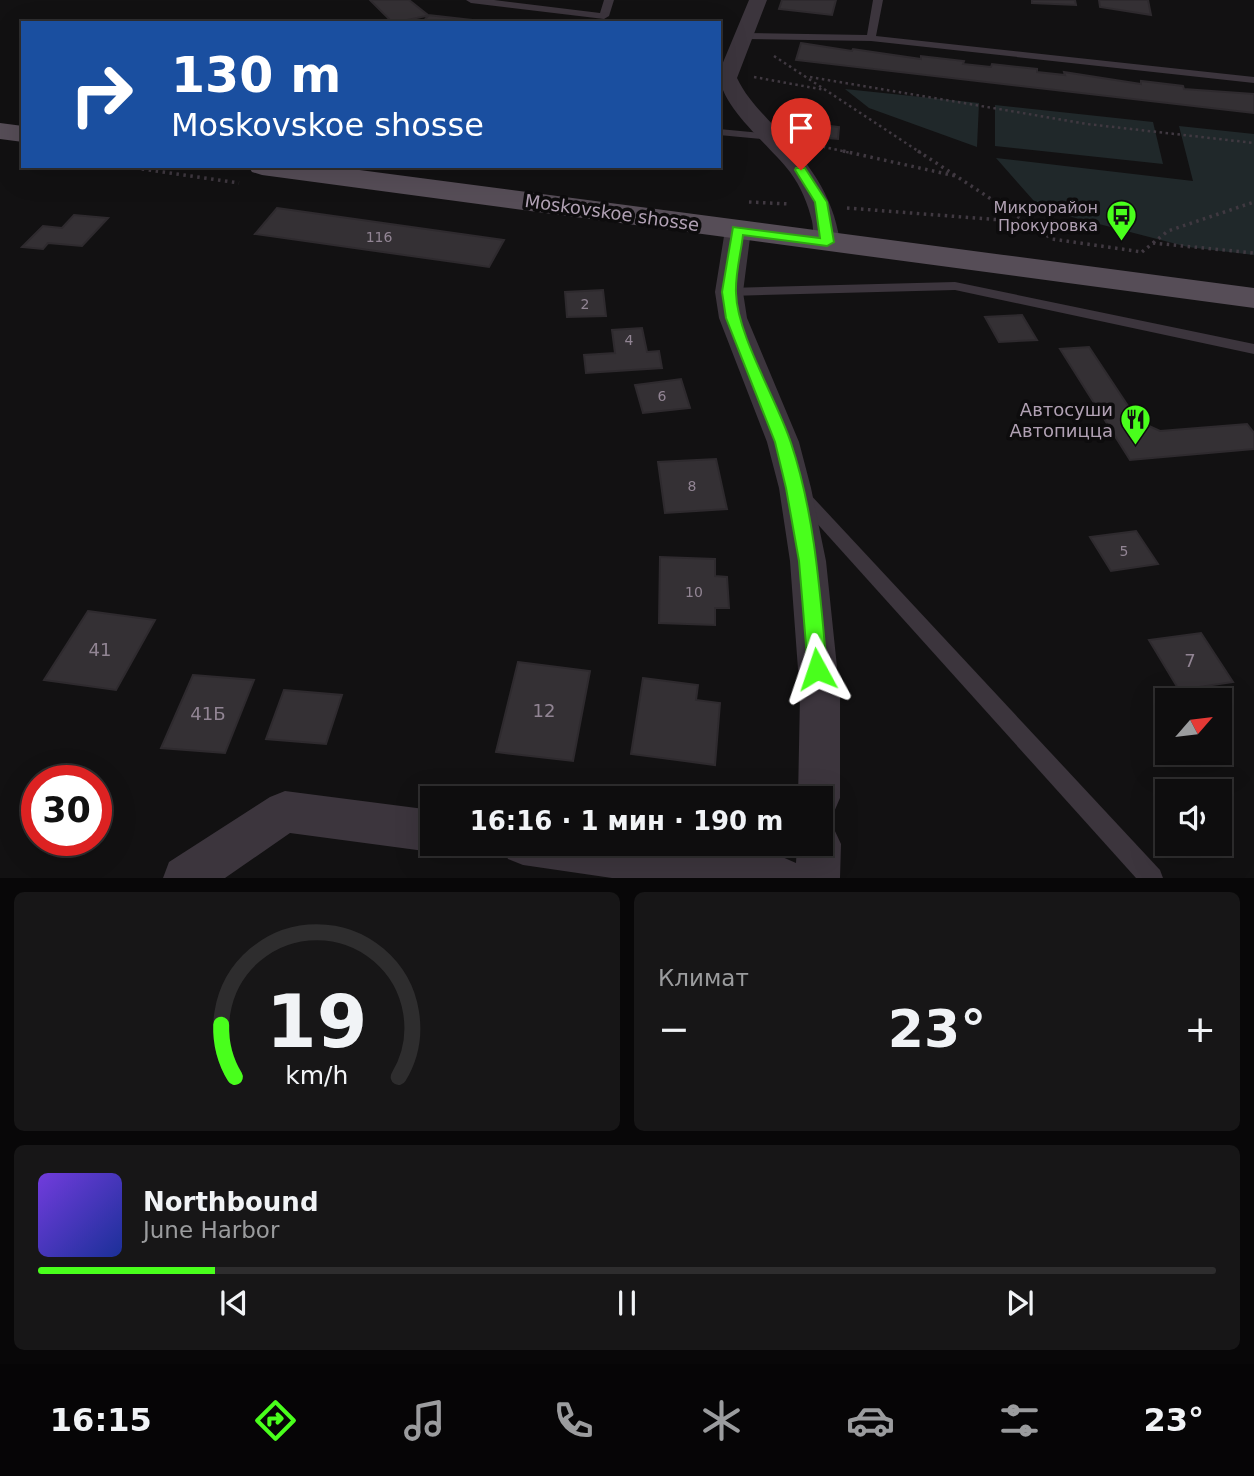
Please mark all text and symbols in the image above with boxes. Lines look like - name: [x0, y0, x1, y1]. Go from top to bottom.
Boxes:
- text: 130 m: [171, 47, 341, 104]
- icon: right: [56, 49, 147, 140]
- pin: [771, 98, 831, 170]
- text: Moskovskoe shosse: [171, 106, 484, 144]
- icon: arrive: [782, 109, 820, 147]
- street label: Moskovskoe shosse: [523, 190, 701, 235]
- place label: Микрорайон Прокуровка: [994, 198, 1098, 235]
- bus stop icon: Микрорайон Прокуровка: [1104, 199, 1138, 243]
- house number: 116: [366, 229, 392, 245]
- house number: 2: [581, 296, 589, 312]
- house number: 4: [625, 332, 634, 348]
- house number: 6: [658, 388, 667, 404]
- place label: Автосуши Автопицца: [1010, 399, 1113, 441]
- restaurant icon: Автосуши Автопицца: [1119, 403, 1153, 447]
- house number: 8: [688, 478, 696, 494]
- house number: 5: [1120, 543, 1128, 559]
- house number: 10: [685, 584, 703, 600]
- position arrow: [780, 632, 854, 706]
- house number: 41: [89, 639, 111, 660]
- house number: 7: [1184, 650, 1196, 671]
- north arrow: [1155, 688, 1232, 765]
- map controls: [1155, 688, 1232, 856]
- house number: 12: [533, 700, 555, 721]
- house number: 41Б: [190, 703, 226, 724]
- speed limit sign: 30: [21, 765, 112, 856]
- button: sound: [1155, 779, 1232, 856]
- text: 16:16 · 1 мин · 190 m: [470, 806, 783, 836]
- text: Климат: [658, 965, 749, 991]
- text: 19: [266, 980, 368, 1065]
- text: 23°: [888, 999, 986, 1059]
- text: −: [658, 1007, 690, 1051]
- text: +: [1184, 1007, 1216, 1051]
- text: km/h: [285, 1061, 349, 1090]
- text: Northbound: [143, 1187, 319, 1217]
- text: June Harbor: [143, 1217, 279, 1243]
- icon: previous: [215, 1284, 253, 1322]
- icon: pause: [608, 1284, 646, 1322]
- icon: next: [1001, 1284, 1039, 1322]
- icon: directions: [251, 1396, 300, 1445]
- icon: music: [400, 1396, 449, 1445]
- icon: phone: [549, 1396, 598, 1445]
- icon: climate: [697, 1396, 746, 1445]
- icon: car: [846, 1396, 895, 1445]
- icon: filters: [995, 1396, 1044, 1445]
- text: 16:15: [50, 1401, 152, 1439]
- text: 23°: [1144, 1401, 1204, 1439]

